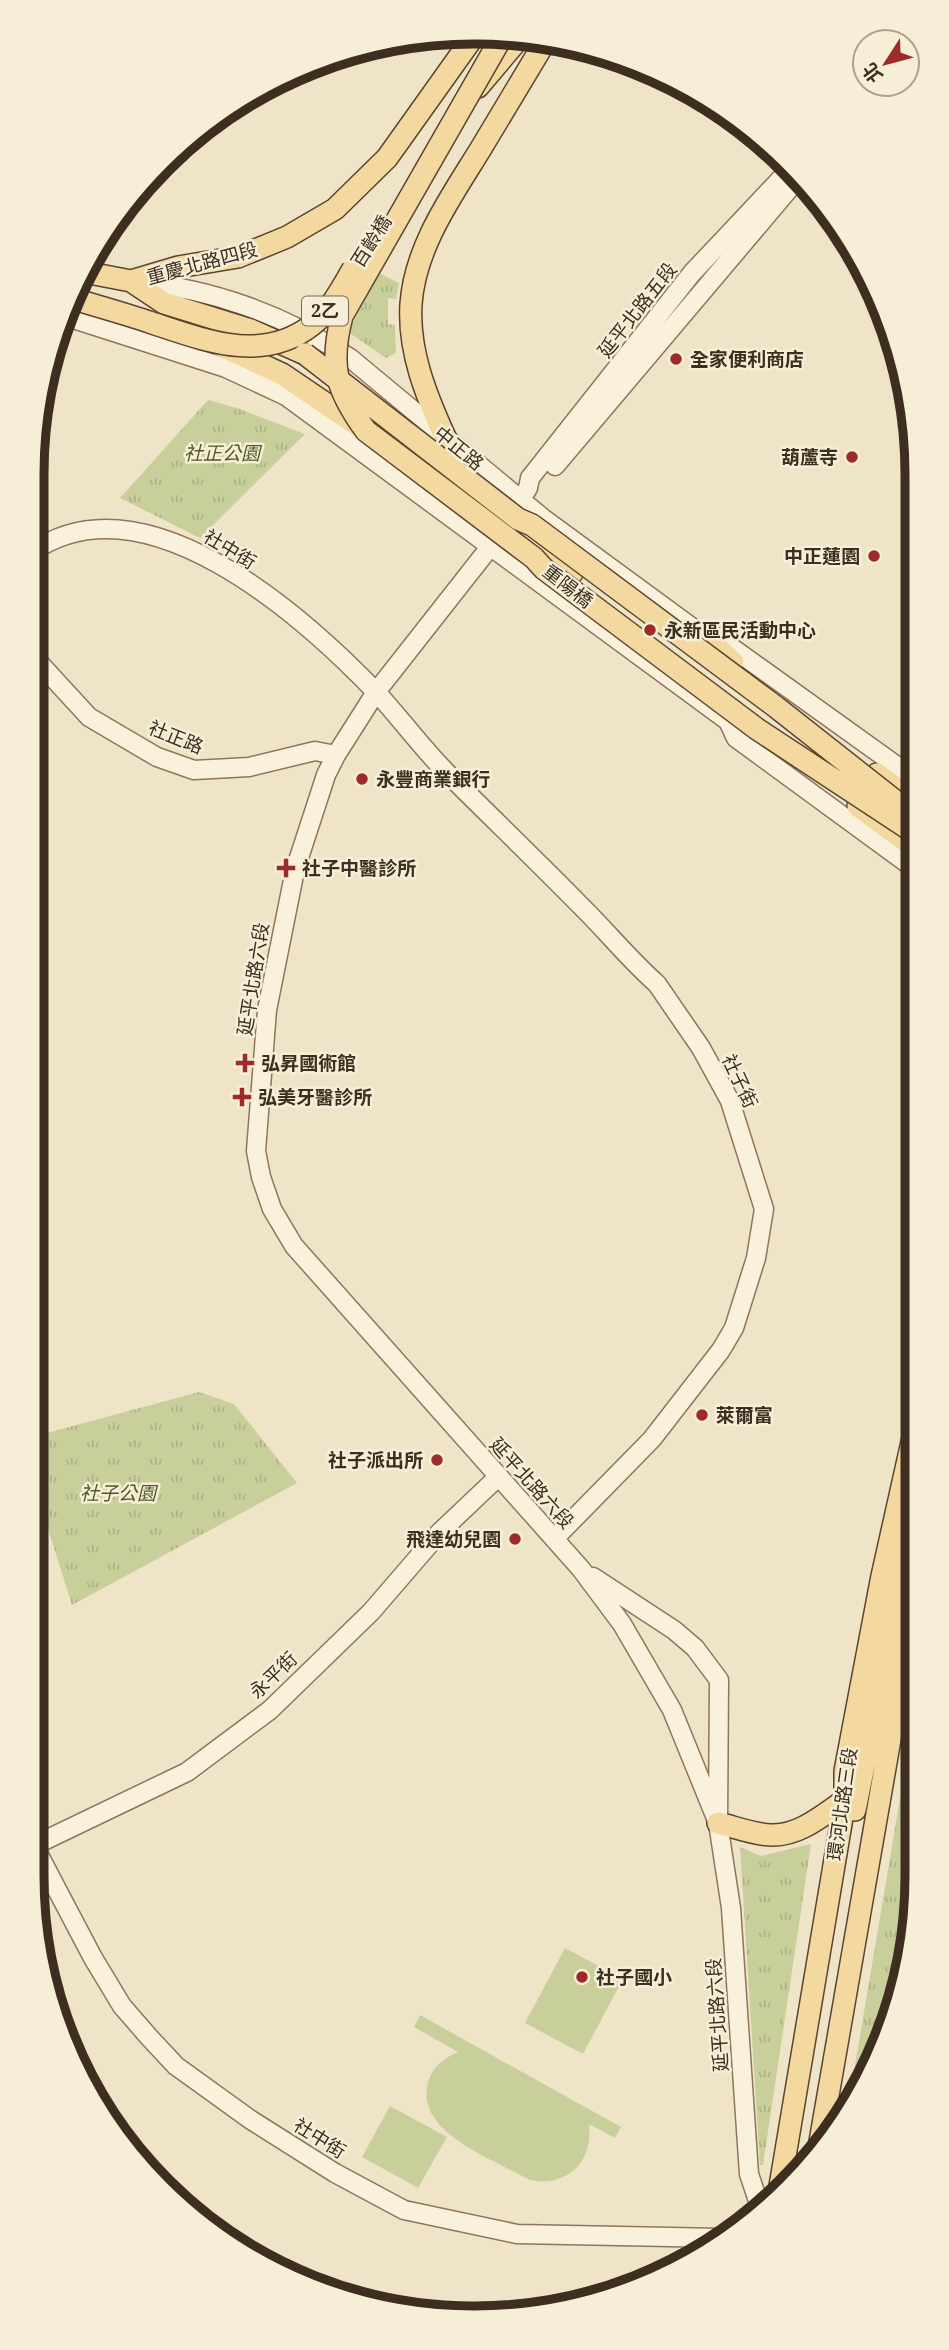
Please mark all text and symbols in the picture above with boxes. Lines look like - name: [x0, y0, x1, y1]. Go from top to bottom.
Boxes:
- north arrow: [851, 28, 921, 98]
- text: 北: [856, 58, 888, 88]
- street label: 百齡橋: [345, 210, 397, 272]
- street label: 重慶北路四段: [144, 236, 260, 290]
- street label: 延平北路五段: [592, 257, 682, 363]
- road number: 2乙: [302, 296, 348, 326]
- place label: 全家便利商店: [690, 346, 804, 372]
- marker: 全家便利商店: [668, 351, 684, 367]
- street label: 中正路: [429, 420, 489, 476]
- park label: 社正公園: [184, 440, 263, 466]
- place label: 葫蘆寺: [781, 444, 838, 470]
- marker: 葫蘆寺: [844, 449, 860, 465]
- street label: 社中街: [199, 523, 261, 575]
- place label: 中正蓮園: [784, 543, 860, 569]
- marker: 中正蓮園: [866, 548, 882, 564]
- street label: 重陽橋: [538, 558, 598, 614]
- place label: 永新區民活動中心: [664, 617, 816, 643]
- marker: 永新區民活動中心: [642, 622, 658, 638]
- street label: 社正路: [145, 714, 207, 760]
- place label: 永豐商業銀行: [376, 766, 490, 792]
- marker: 永豐商業銀行: [354, 771, 370, 787]
- place label: 社子中醫診所: [302, 855, 416, 881]
- marker: 社子中醫診所: [276, 858, 296, 878]
- street label: 延平北路六段: [231, 921, 275, 1037]
- place label: 弘昇國術館: [261, 1050, 356, 1076]
- street label: 社子街: [716, 1050, 764, 1112]
- marker: 弘昇國術館: [235, 1053, 255, 1073]
- place label: 弘美牙醫診所: [258, 1084, 372, 1110]
- marker: 弘美牙醫診所: [232, 1087, 252, 1107]
- place label: 萊爾富: [716, 1402, 773, 1428]
- marker: 萊爾富: [694, 1407, 710, 1423]
- street label: 延平北路六段: [484, 1432, 580, 1534]
- place label: 社子派出所: [328, 1447, 423, 1473]
- marker: 社子派出所: [429, 1452, 445, 1468]
- park label: 社子公園: [80, 1480, 159, 1506]
- place label: 飛達幼兒園: [406, 1526, 501, 1552]
- marker: 飛達幼兒園: [507, 1531, 523, 1547]
- street label: 永平街: [243, 1646, 303, 1704]
- street label: 環河北路三段: [821, 1746, 863, 1862]
- street label: 延平北路六段: [700, 1957, 734, 2073]
- place label: 社子國小: [596, 1964, 672, 1990]
- marker: 社子國小: [574, 1969, 590, 1985]
- street label: 社中街: [289, 2112, 351, 2164]

